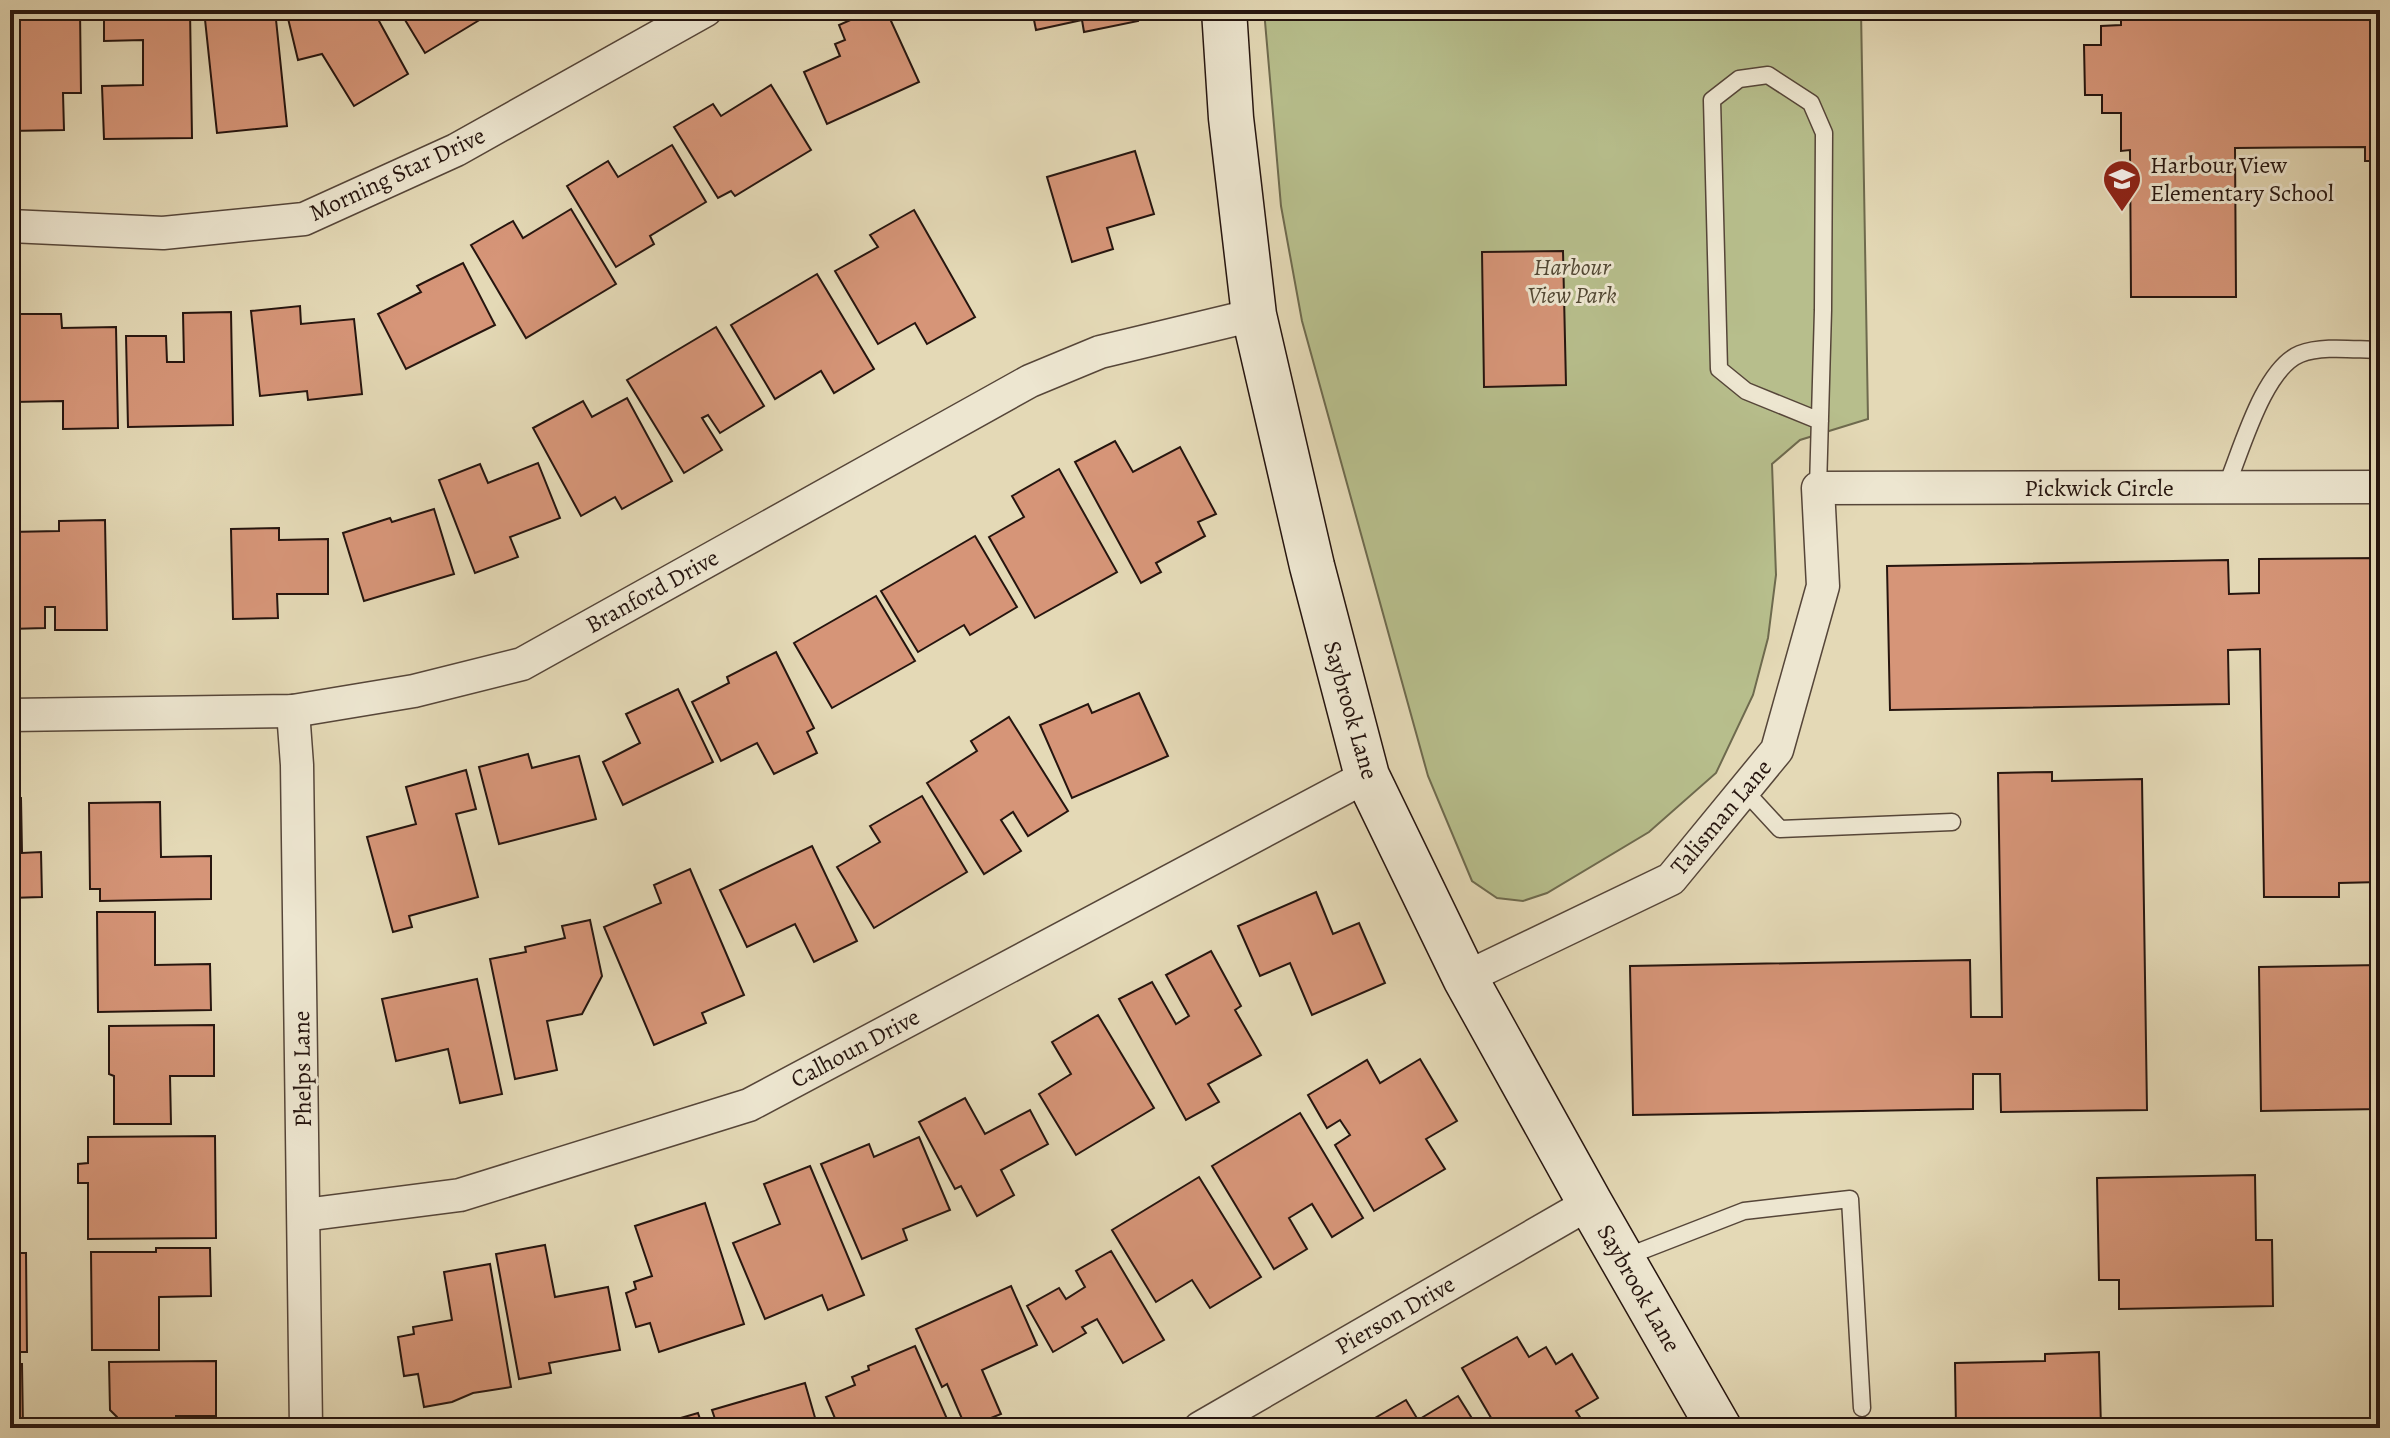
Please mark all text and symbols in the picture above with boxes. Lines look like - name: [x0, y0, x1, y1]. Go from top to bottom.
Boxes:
- street label: Morning Star Drive: [304, 119, 490, 229]
- place label: Harbour View Elementary School: [2150, 149, 2334, 209]
- school or university icon: Harbour View Elementary School: [2101, 158, 2143, 213]
- park label: Harbour View Park: [1527, 251, 1617, 311]
- street label: Pickwick Circle: [2024, 472, 2174, 504]
- street label: Branford Drive: [580, 541, 724, 641]
- street label: Saybrook Lane: [1316, 637, 1386, 783]
- street label: Talisman Lane: [1663, 752, 1779, 882]
- street label: Calhoun Drive: [785, 1001, 925, 1095]
- street label: Phelps Lane: [285, 1010, 319, 1128]
- street label: Saybrook Lane: [1589, 1218, 1689, 1358]
- street label: Pierson Drive: [1329, 1268, 1461, 1362]

